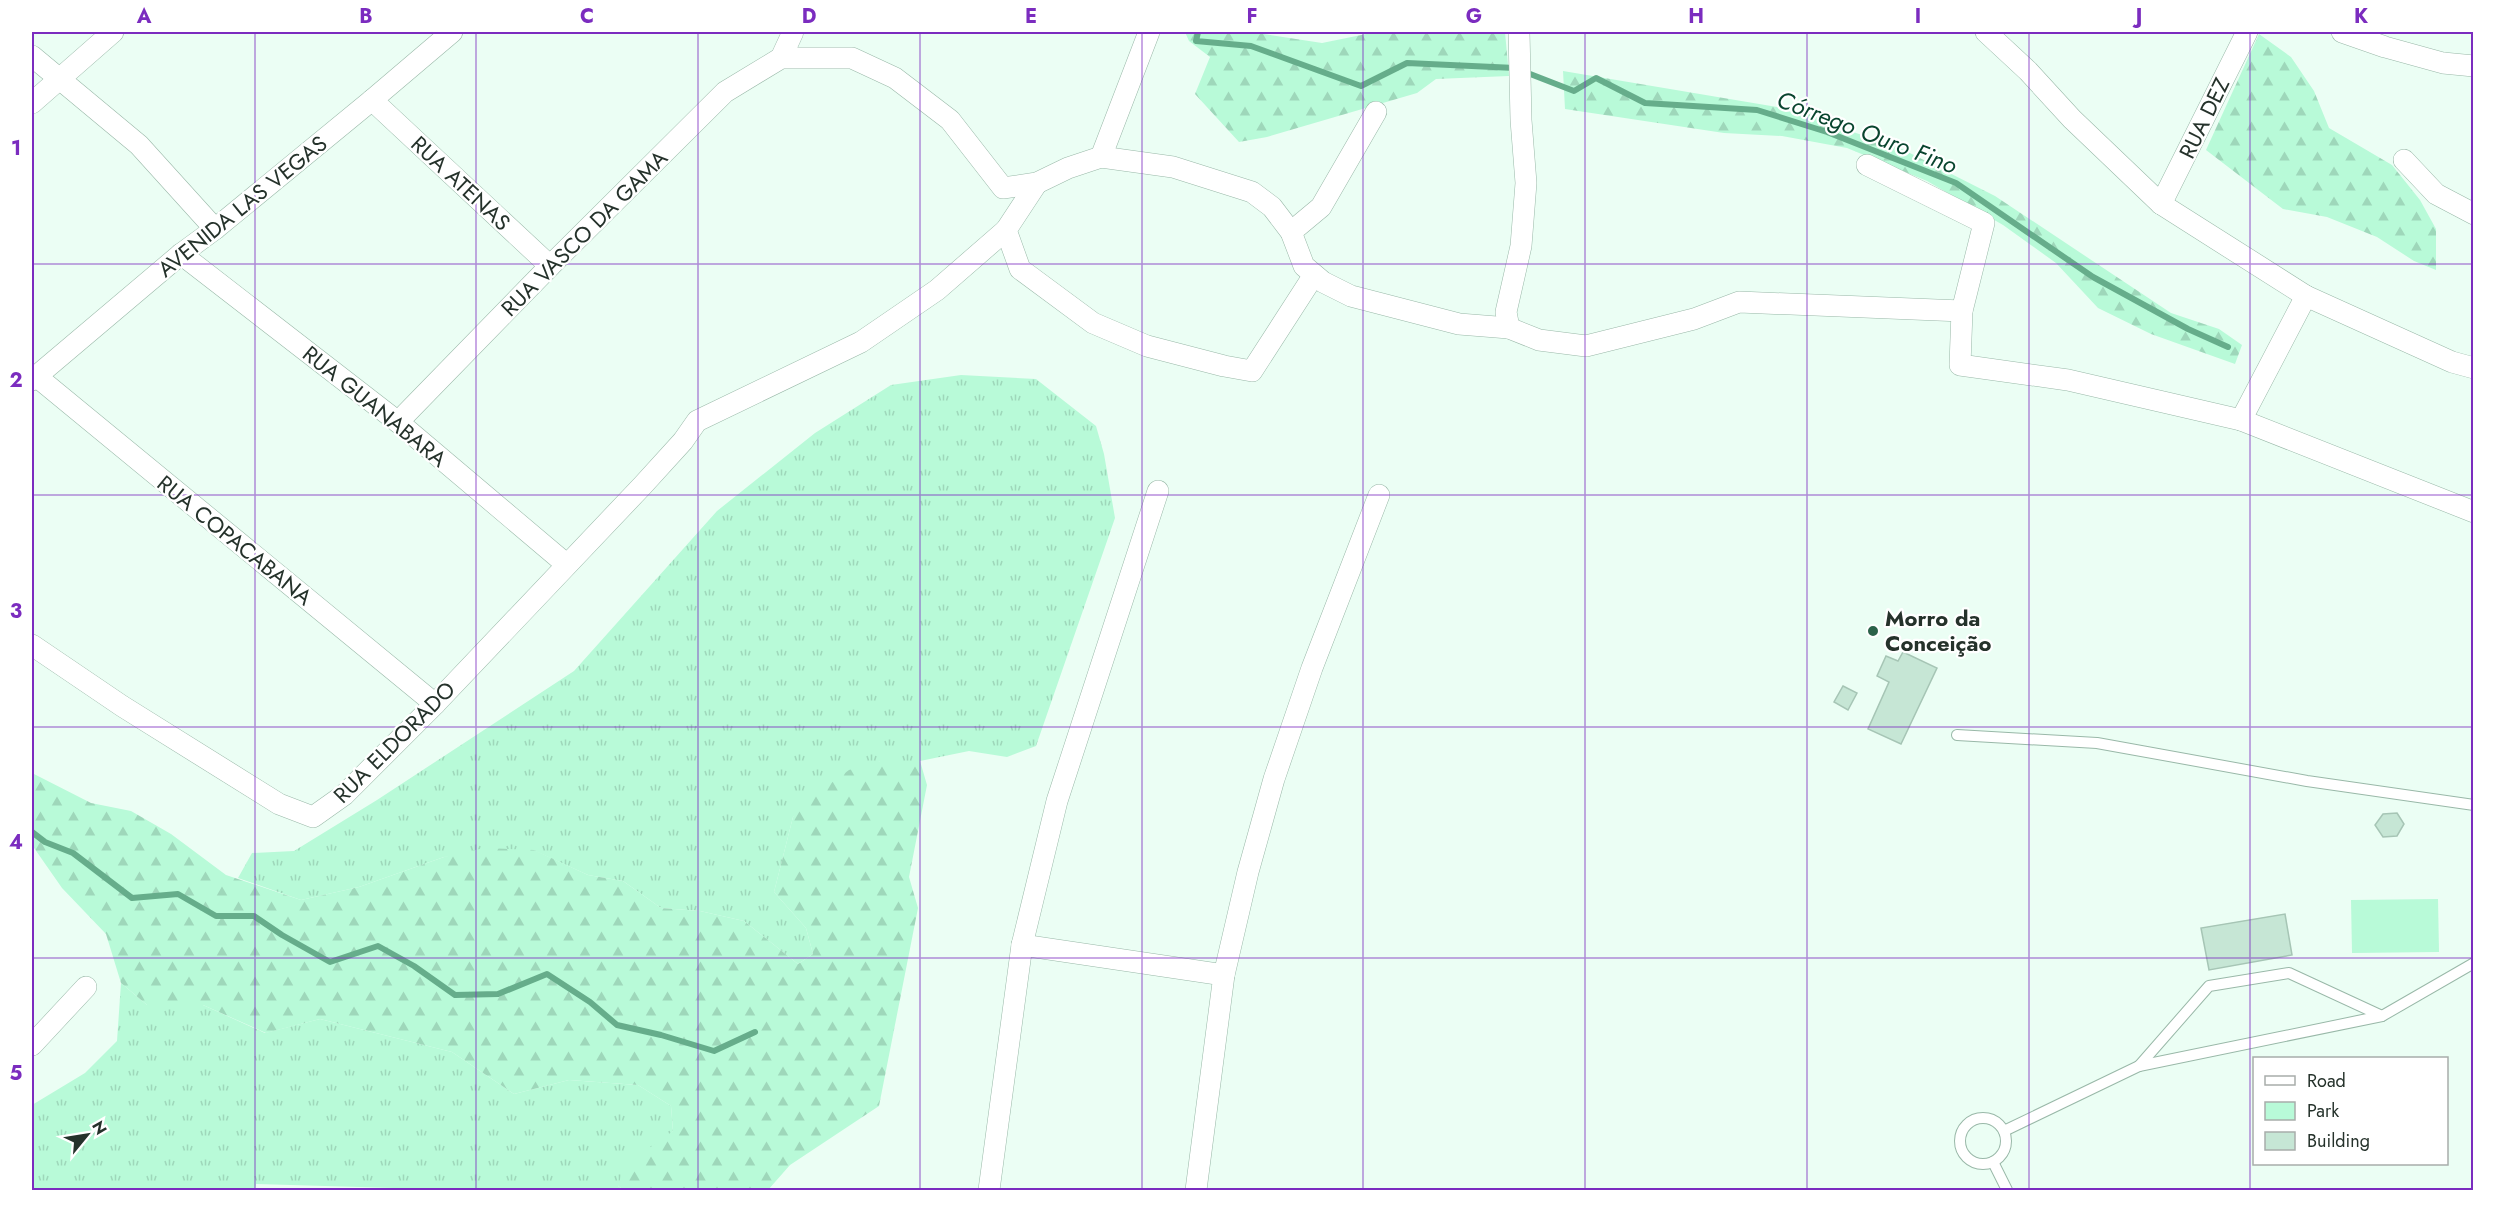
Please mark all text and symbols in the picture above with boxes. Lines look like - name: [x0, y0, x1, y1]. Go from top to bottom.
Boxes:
- text: A: [136, 2, 152, 31]
- text: B: [359, 2, 373, 31]
- text: C: [580, 2, 594, 31]
- text: D: [802, 2, 816, 31]
- text: E: [1025, 2, 1037, 31]
- text: F: [1246, 2, 1258, 31]
- text: G: [1466, 2, 1482, 31]
- text: H: [1688, 2, 1704, 31]
- text: I: [1915, 2, 1921, 31]
- text: J: [2132, 2, 2142, 31]
- text: K: [2354, 2, 2368, 31]
- street label: RUA DEZ: [2171, 72, 2237, 164]
- water label: Córrego Ouro Fino: [1772, 82, 1962, 183]
- street label: AVENIDA LAS VEGAS: [150, 127, 334, 285]
- street label: RUA ATENAS: [404, 128, 518, 238]
- text: 1: [11, 134, 21, 163]
- street label: RUA VASCO DA GAMA: [494, 142, 675, 323]
- street label: RUA GUANABARA: [296, 338, 454, 475]
- text: 2: [9, 366, 23, 395]
- street label: RUA COPACABANA: [151, 467, 320, 613]
- text: 3: [10, 597, 22, 626]
- place label: Morro da Conceição: [1885, 602, 1991, 659]
- marker: Morro da Conceição: [1866, 624, 1880, 638]
- street label: RUA ELDORADO: [326, 674, 462, 810]
- text: 4: [9, 828, 23, 857]
- legend: [2253, 1057, 2448, 1165]
- text: 5: [10, 1059, 23, 1088]
- text: Road: [2307, 1068, 2346, 1094]
- text: Park: [2307, 1098, 2339, 1124]
- north arrow: [57, 1105, 117, 1165]
- text: N: [86, 1116, 113, 1139]
- text: Building: [2307, 1128, 2370, 1154]

